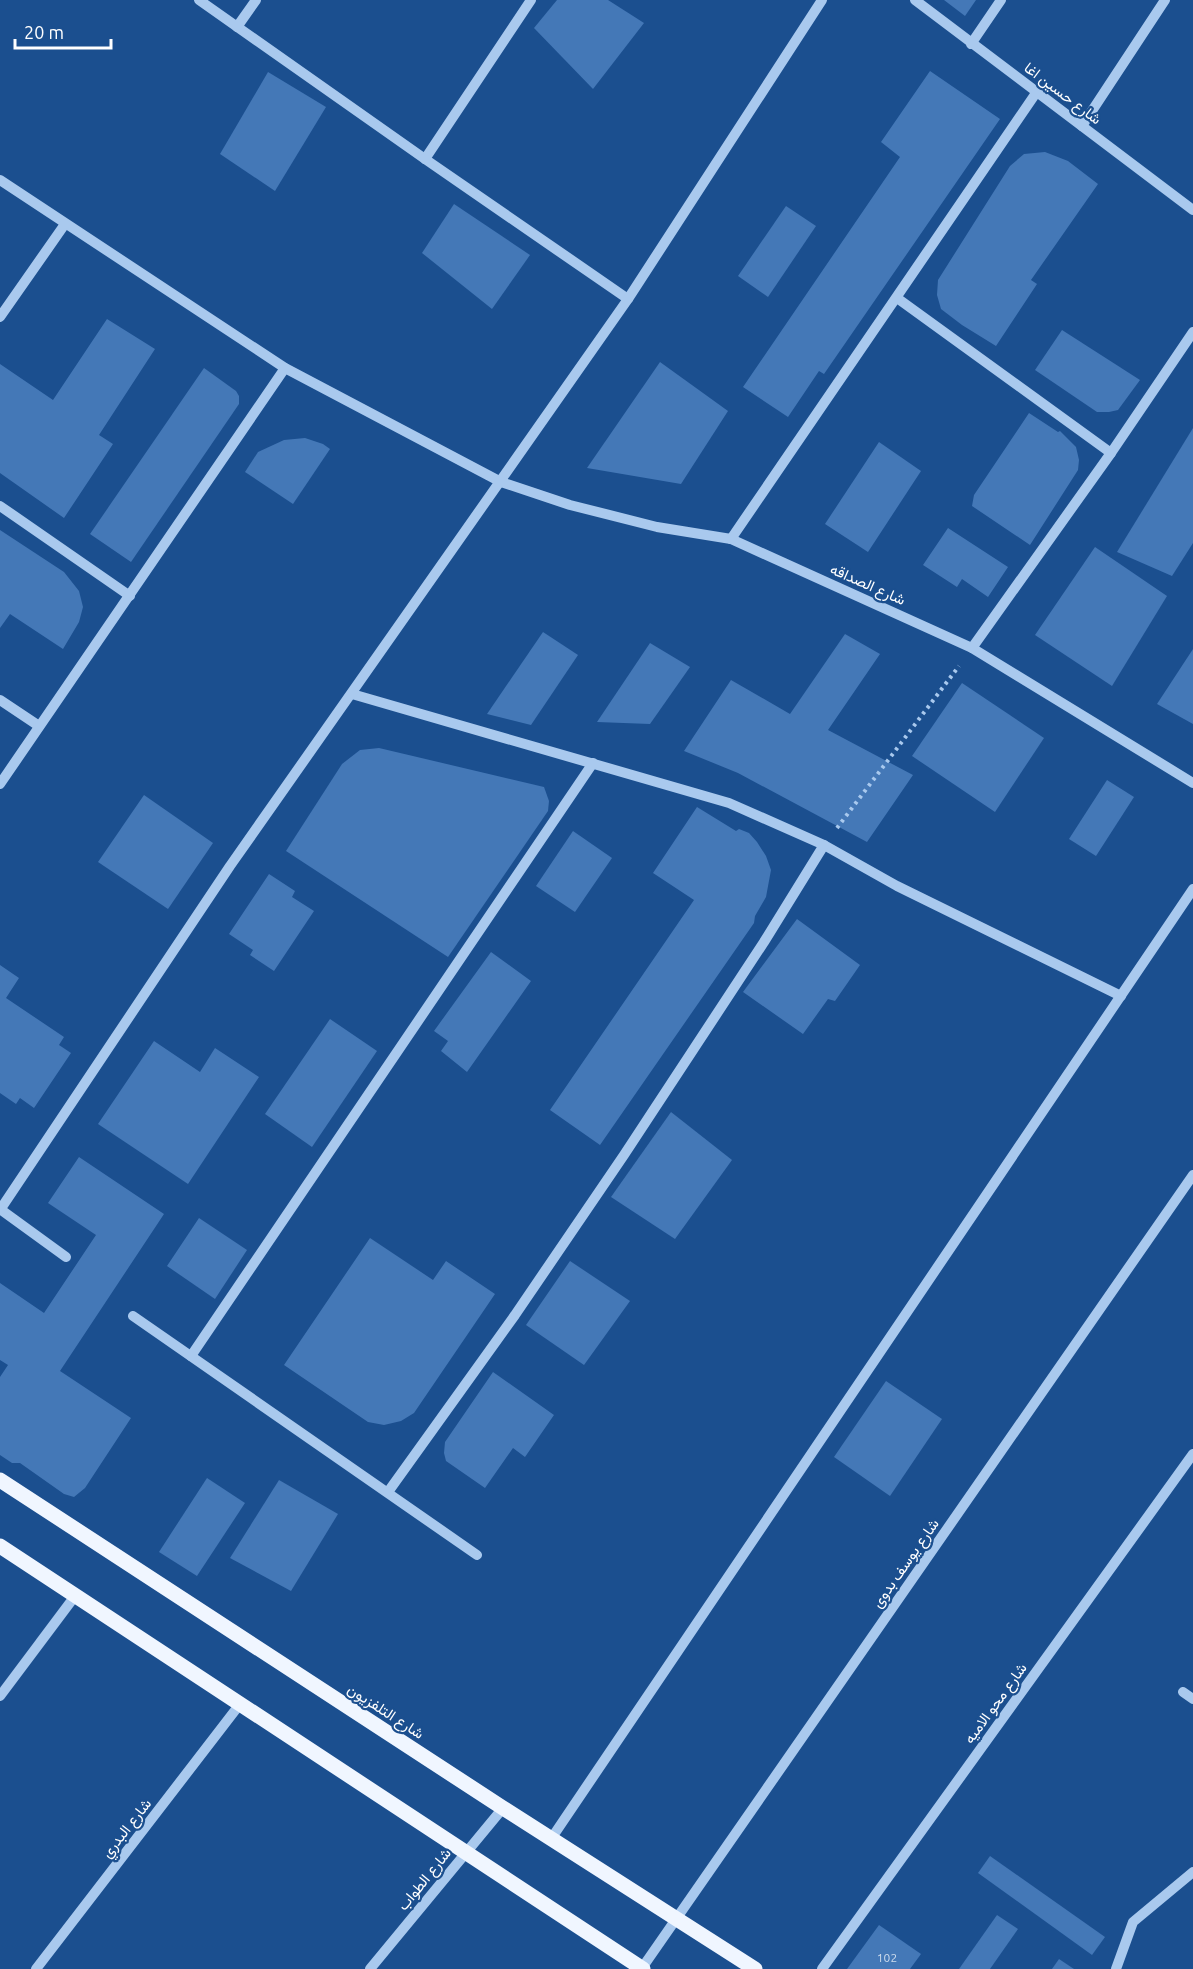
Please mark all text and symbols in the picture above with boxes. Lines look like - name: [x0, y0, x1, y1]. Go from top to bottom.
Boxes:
- scale bar: [15, 12, 111, 50]
- text: 20 m: [24, 22, 64, 42]
- street label: شارع حسين اغا: [1019, 59, 1105, 130]
- street label: شارع الصداقه: [827, 560, 908, 611]
- street label: شارع يوسف بدوى: [868, 1515, 945, 1612]
- street label: شارع محو الاميه: [960, 1659, 1032, 1748]
- street label: شارع التلفزيون: [343, 1680, 427, 1745]
- street label: شارع البدري: [98, 1795, 158, 1864]
- street label: شارع الطواب: [394, 1844, 457, 1915]
- house number: 102: [877, 1951, 897, 1964]

